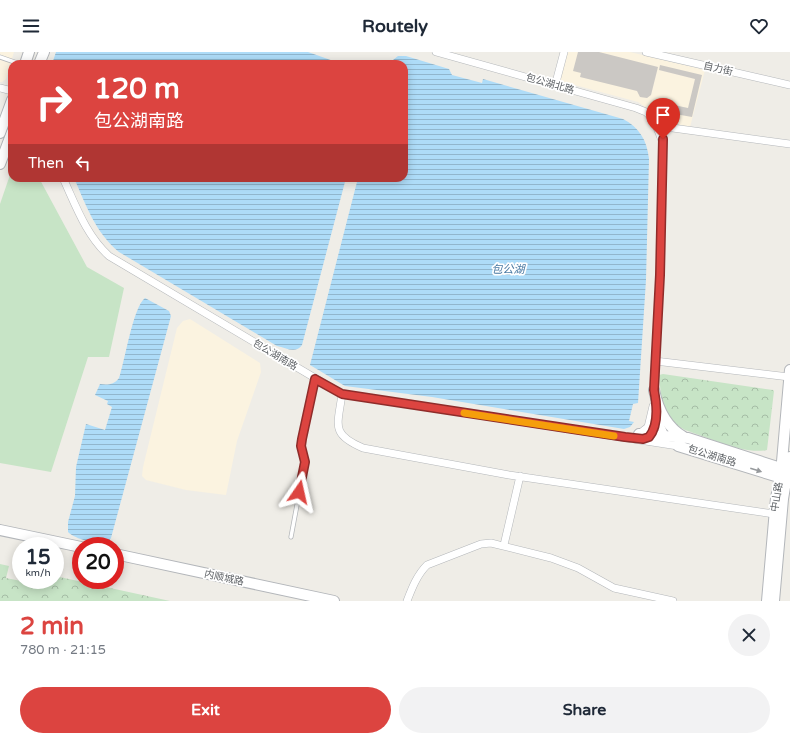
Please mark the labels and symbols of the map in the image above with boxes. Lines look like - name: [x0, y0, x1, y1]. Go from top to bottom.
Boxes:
- street label: 自力街: [702, 60, 734, 78]
- street label: 包公湖北路: [524, 71, 576, 97]
- pin: [646, 98, 680, 139]
- water label: 包公湖: [492, 263, 526, 276]
- street label: 包公湖南路: [250, 337, 300, 373]
- street label: 包公湖南路: [686, 443, 738, 469]
- one-way arrow: [750, 467, 762, 473]
- position arrow: [278, 471, 320, 513]
- street label: 中山路: [769, 481, 785, 513]
- speed limit sign: 20: [72, 537, 124, 589]
- street label: 内顺城路: [203, 568, 245, 588]

